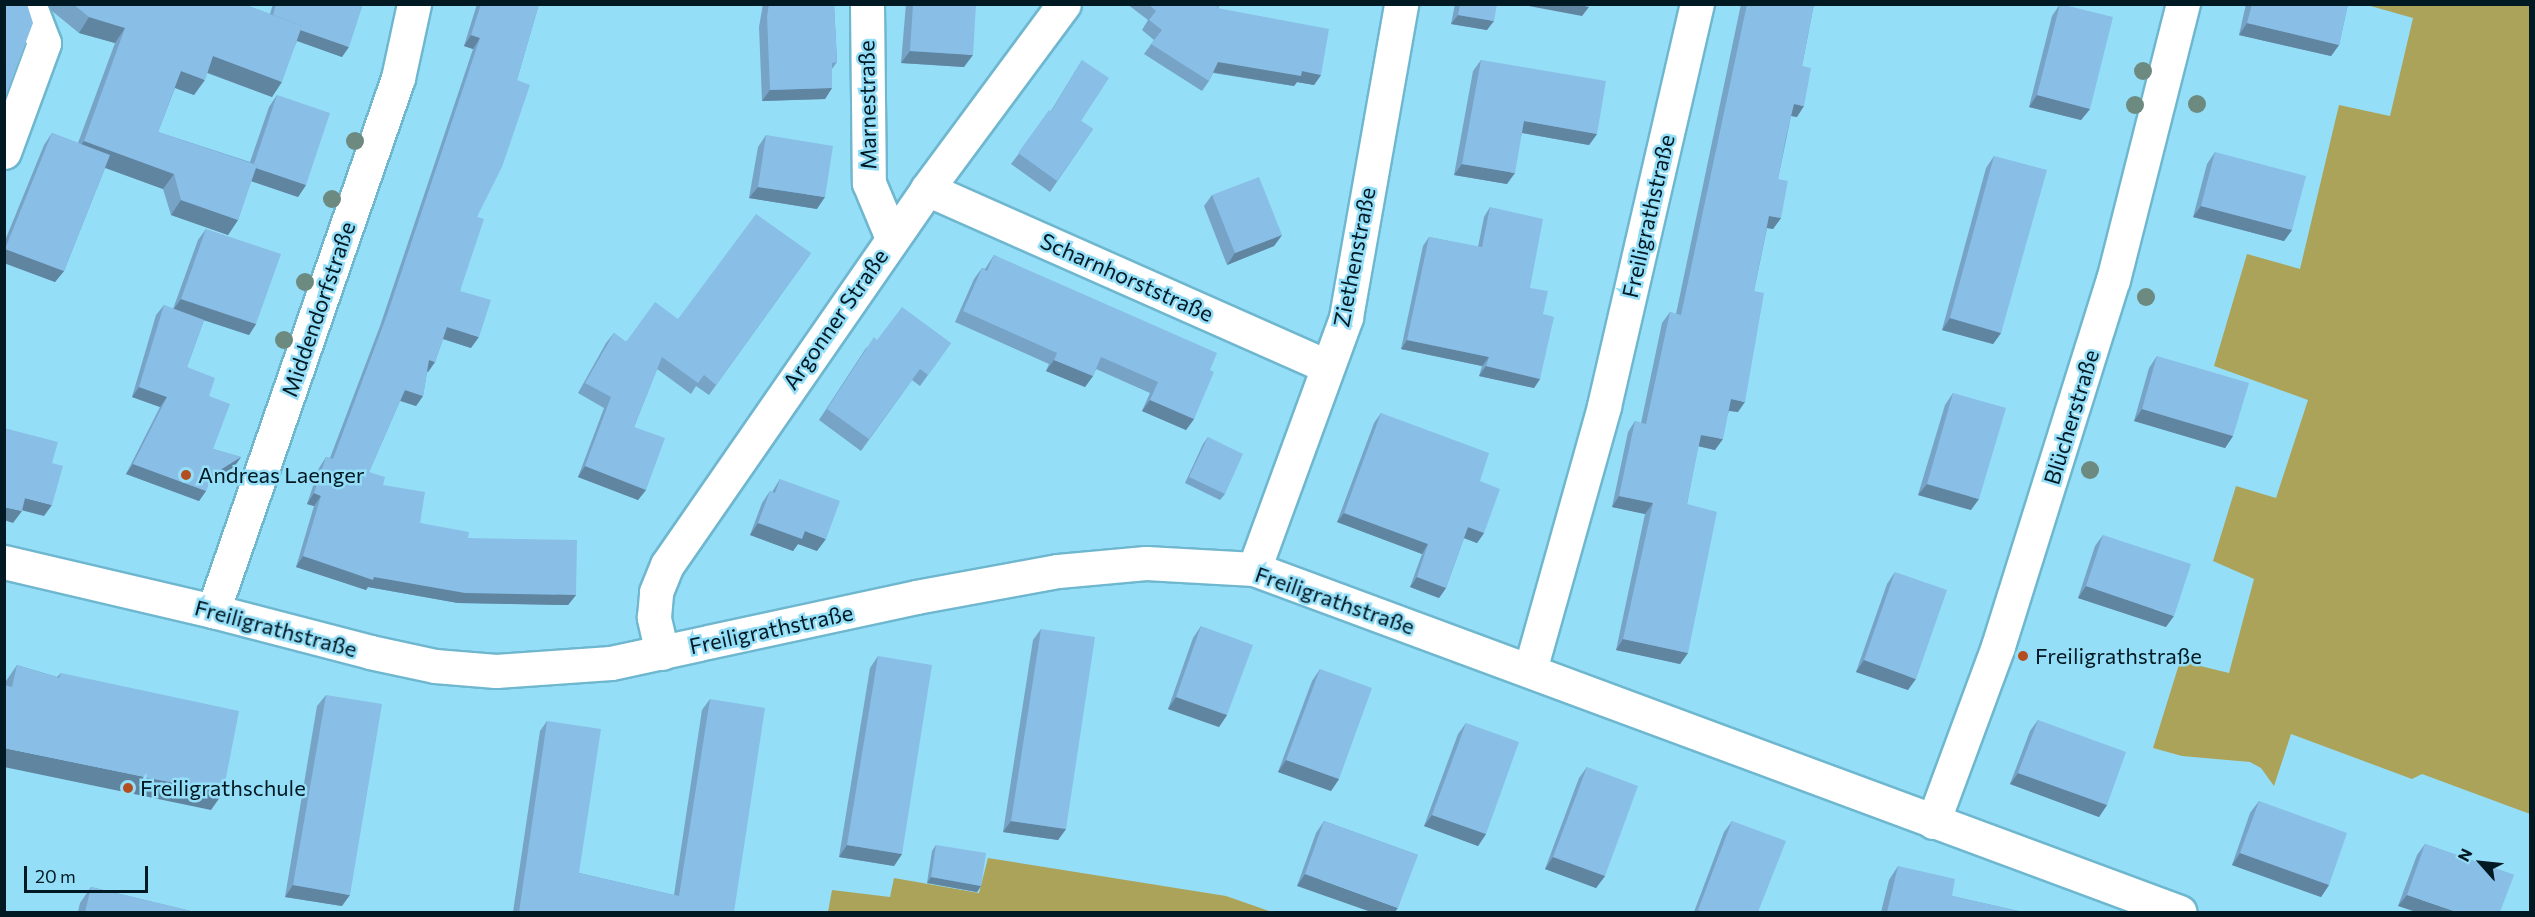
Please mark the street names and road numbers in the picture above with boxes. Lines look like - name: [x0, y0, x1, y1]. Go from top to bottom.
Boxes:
- street label: Marnestraße: [853, 40, 881, 170]
- street label: Freiligrathstraße: [1616, 132, 1680, 300]
- street label: Ziethenstraße: [1328, 185, 1380, 329]
- street label: Middendorfstraße: [276, 218, 360, 400]
- street label: Scharnhorststraße: [1036, 227, 1218, 327]
- street label: Argonner Straße: [777, 244, 893, 394]
- street label: Blücherstraße: [2038, 346, 2104, 488]
- street label: Freiligrathstraße: [1252, 560, 1418, 640]
- street label: Freiligrathstraße: [192, 594, 360, 662]
- street label: Freiligrathstraße: [687, 599, 855, 659]

